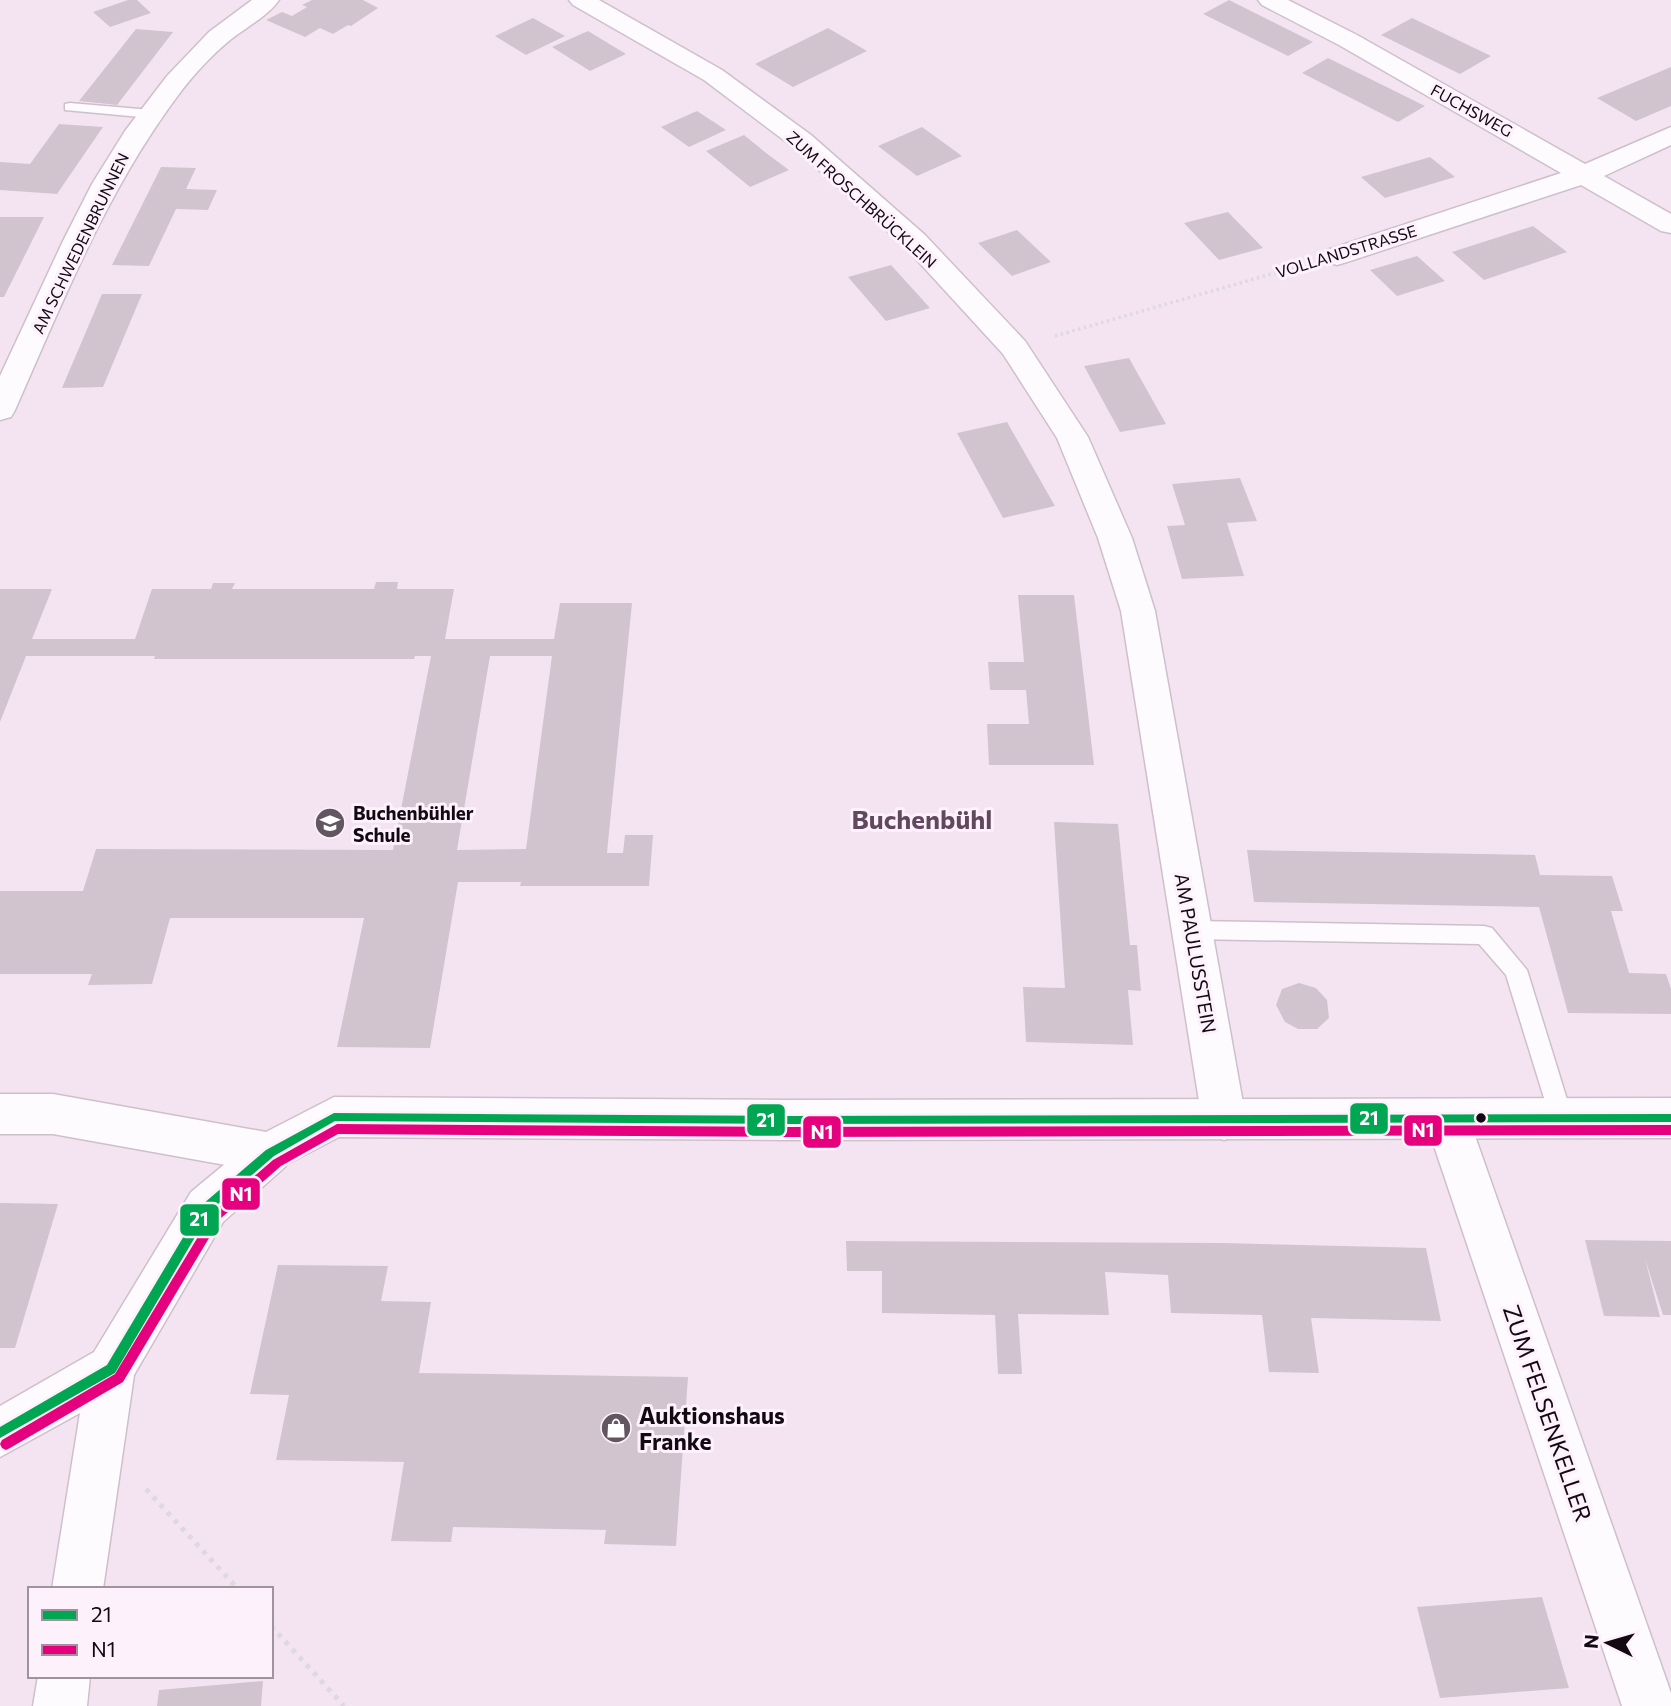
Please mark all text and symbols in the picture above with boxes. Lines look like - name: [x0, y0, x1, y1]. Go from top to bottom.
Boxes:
- street label: FUCHSWEG: [1428, 80, 1516, 140]
- street label: ZUM FROSCHBRÜCKLEIN: [783, 127, 941, 271]
- street label: AM SCHWEDENBRUNNEN: [28, 149, 132, 337]
- street label: VOLLANDSTRASSE: [1273, 221, 1419, 281]
- place label: Buchenbühler Schule: [353, 801, 474, 846]
- district label: Buchenbühl: [852, 803, 992, 834]
- school or university icon: Buchenbühler Schule: [313, 806, 347, 840]
- street label: AM PAULUSSTEIN: [1171, 871, 1221, 1035]
- line badge: 21: [1349, 1102, 1389, 1135]
- line badge: 21: [746, 1103, 786, 1137]
- text: 21: [1359, 1106, 1379, 1129]
- text: 21: [756, 1108, 776, 1131]
- unlabelled marker: [1474, 1111, 1488, 1125]
- line badge: N1: [1403, 1114, 1443, 1147]
- line badge: N1: [802, 1115, 842, 1149]
- text: N1: [1412, 1118, 1434, 1141]
- text: N1: [811, 1120, 833, 1143]
- line badge: N1: [221, 1177, 261, 1211]
- text: N1: [230, 1182, 252, 1205]
- line badge: 21: [179, 1203, 220, 1237]
- text: 21: [189, 1207, 209, 1230]
- street label: ZUM FELSENKELLER: [1498, 1301, 1598, 1525]
- place label: Auktionshaus Franke: [639, 1401, 785, 1455]
- shop icon: Auktionshaus Franke: [599, 1411, 633, 1445]
- legend: [28, 1587, 273, 1678]
- text: 21: [91, 1601, 112, 1626]
- north arrow: [1573, 1608, 1643, 1678]
- text: N: [1578, 1633, 1603, 1650]
- text: N1: [91, 1636, 116, 1661]

